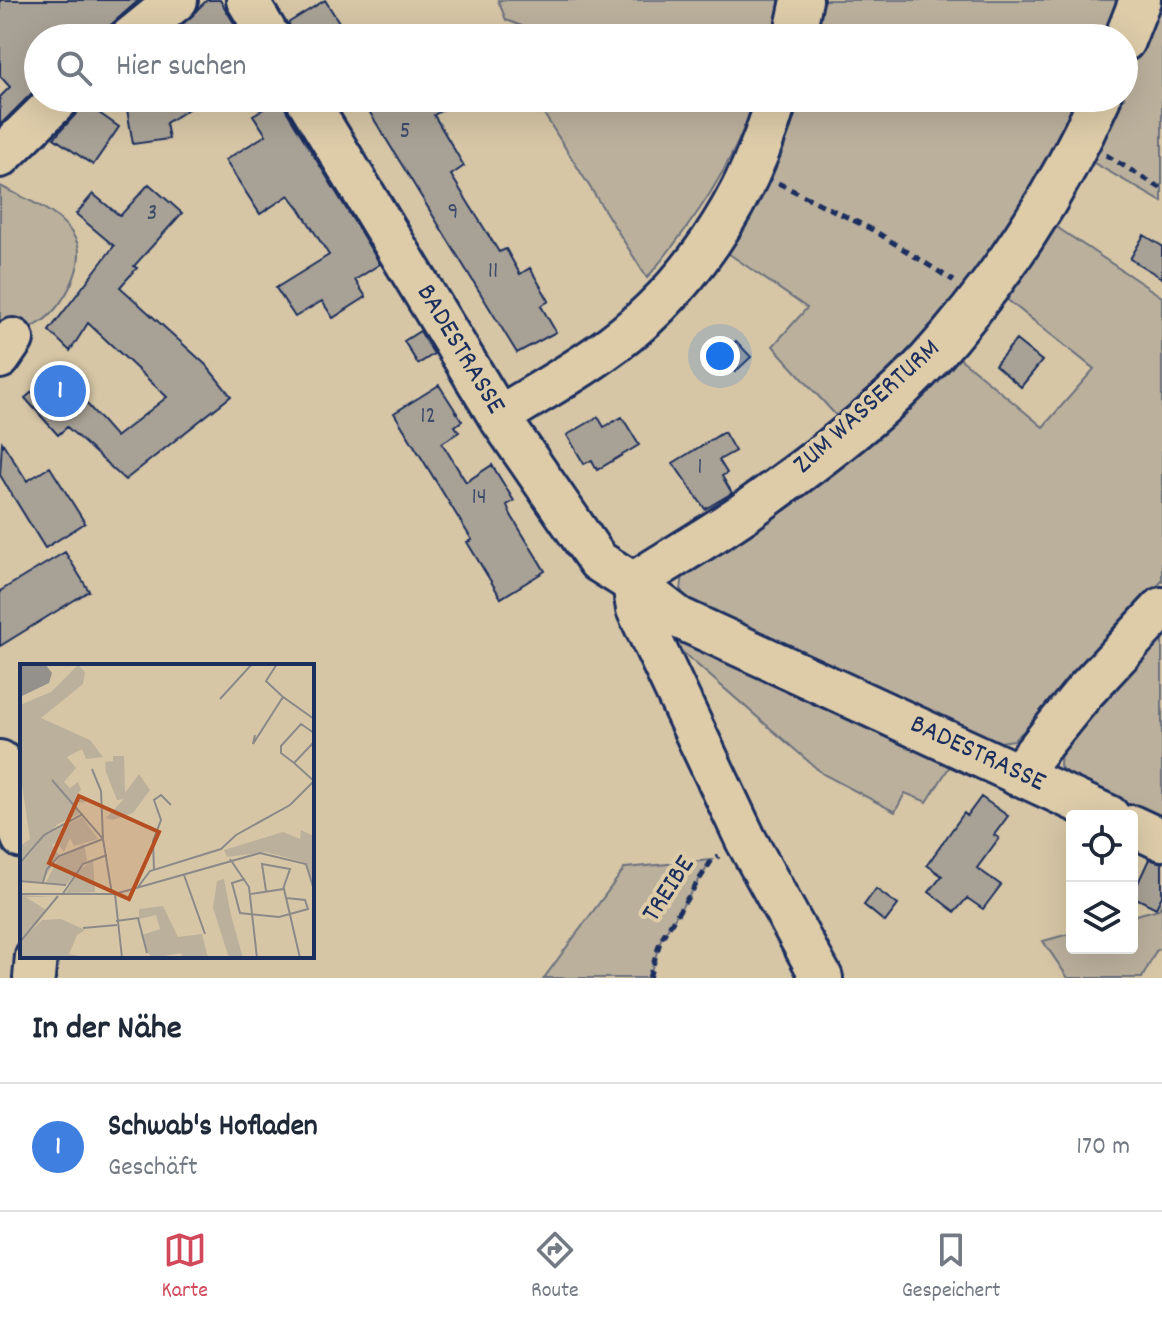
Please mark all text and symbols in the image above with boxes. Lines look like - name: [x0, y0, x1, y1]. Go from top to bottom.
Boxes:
- search box: [24, 24, 1138, 112]
- icon: search: [52, 46, 96, 90]
- text: Hier suchen: [116, 47, 246, 90]
- house number: 5: [399, 115, 411, 149]
- house number: 9: [448, 196, 459, 230]
- house number: 3: [147, 197, 157, 231]
- house number: 11: [488, 255, 498, 289]
- street label: BADESTRASSE: [404, 277, 514, 423]
- street label: ZUM WASSERTURM: [786, 331, 950, 485]
- your location: [700, 336, 740, 376]
- pin: 1: [34, 361, 86, 421]
- house number: 12: [420, 400, 436, 434]
- house number: 1: [697, 451, 703, 485]
- house number: 14: [471, 481, 487, 515]
- inset map: [20, 664, 314, 958]
- street label: BADESTRASSE: [903, 706, 1052, 804]
- map controls: [1066, 810, 1138, 954]
- button: locate: [1066, 810, 1138, 882]
- street label: TREIBE: [634, 849, 707, 931]
- button: layers: [1066, 882, 1138, 954]
- text: In der Nähe: [32, 1006, 182, 1055]
- text: Schwab's Hofladen: [108, 1107, 318, 1150]
- text: 1: [55, 1129, 61, 1166]
- text: 170 m: [1076, 1129, 1130, 1166]
- text: Geschäft: [108, 1150, 198, 1187]
- tab: Karte: [161, 1228, 208, 1307]
- tab: Route: [531, 1228, 579, 1307]
- tab: Gespeichert: [902, 1228, 1000, 1307]

